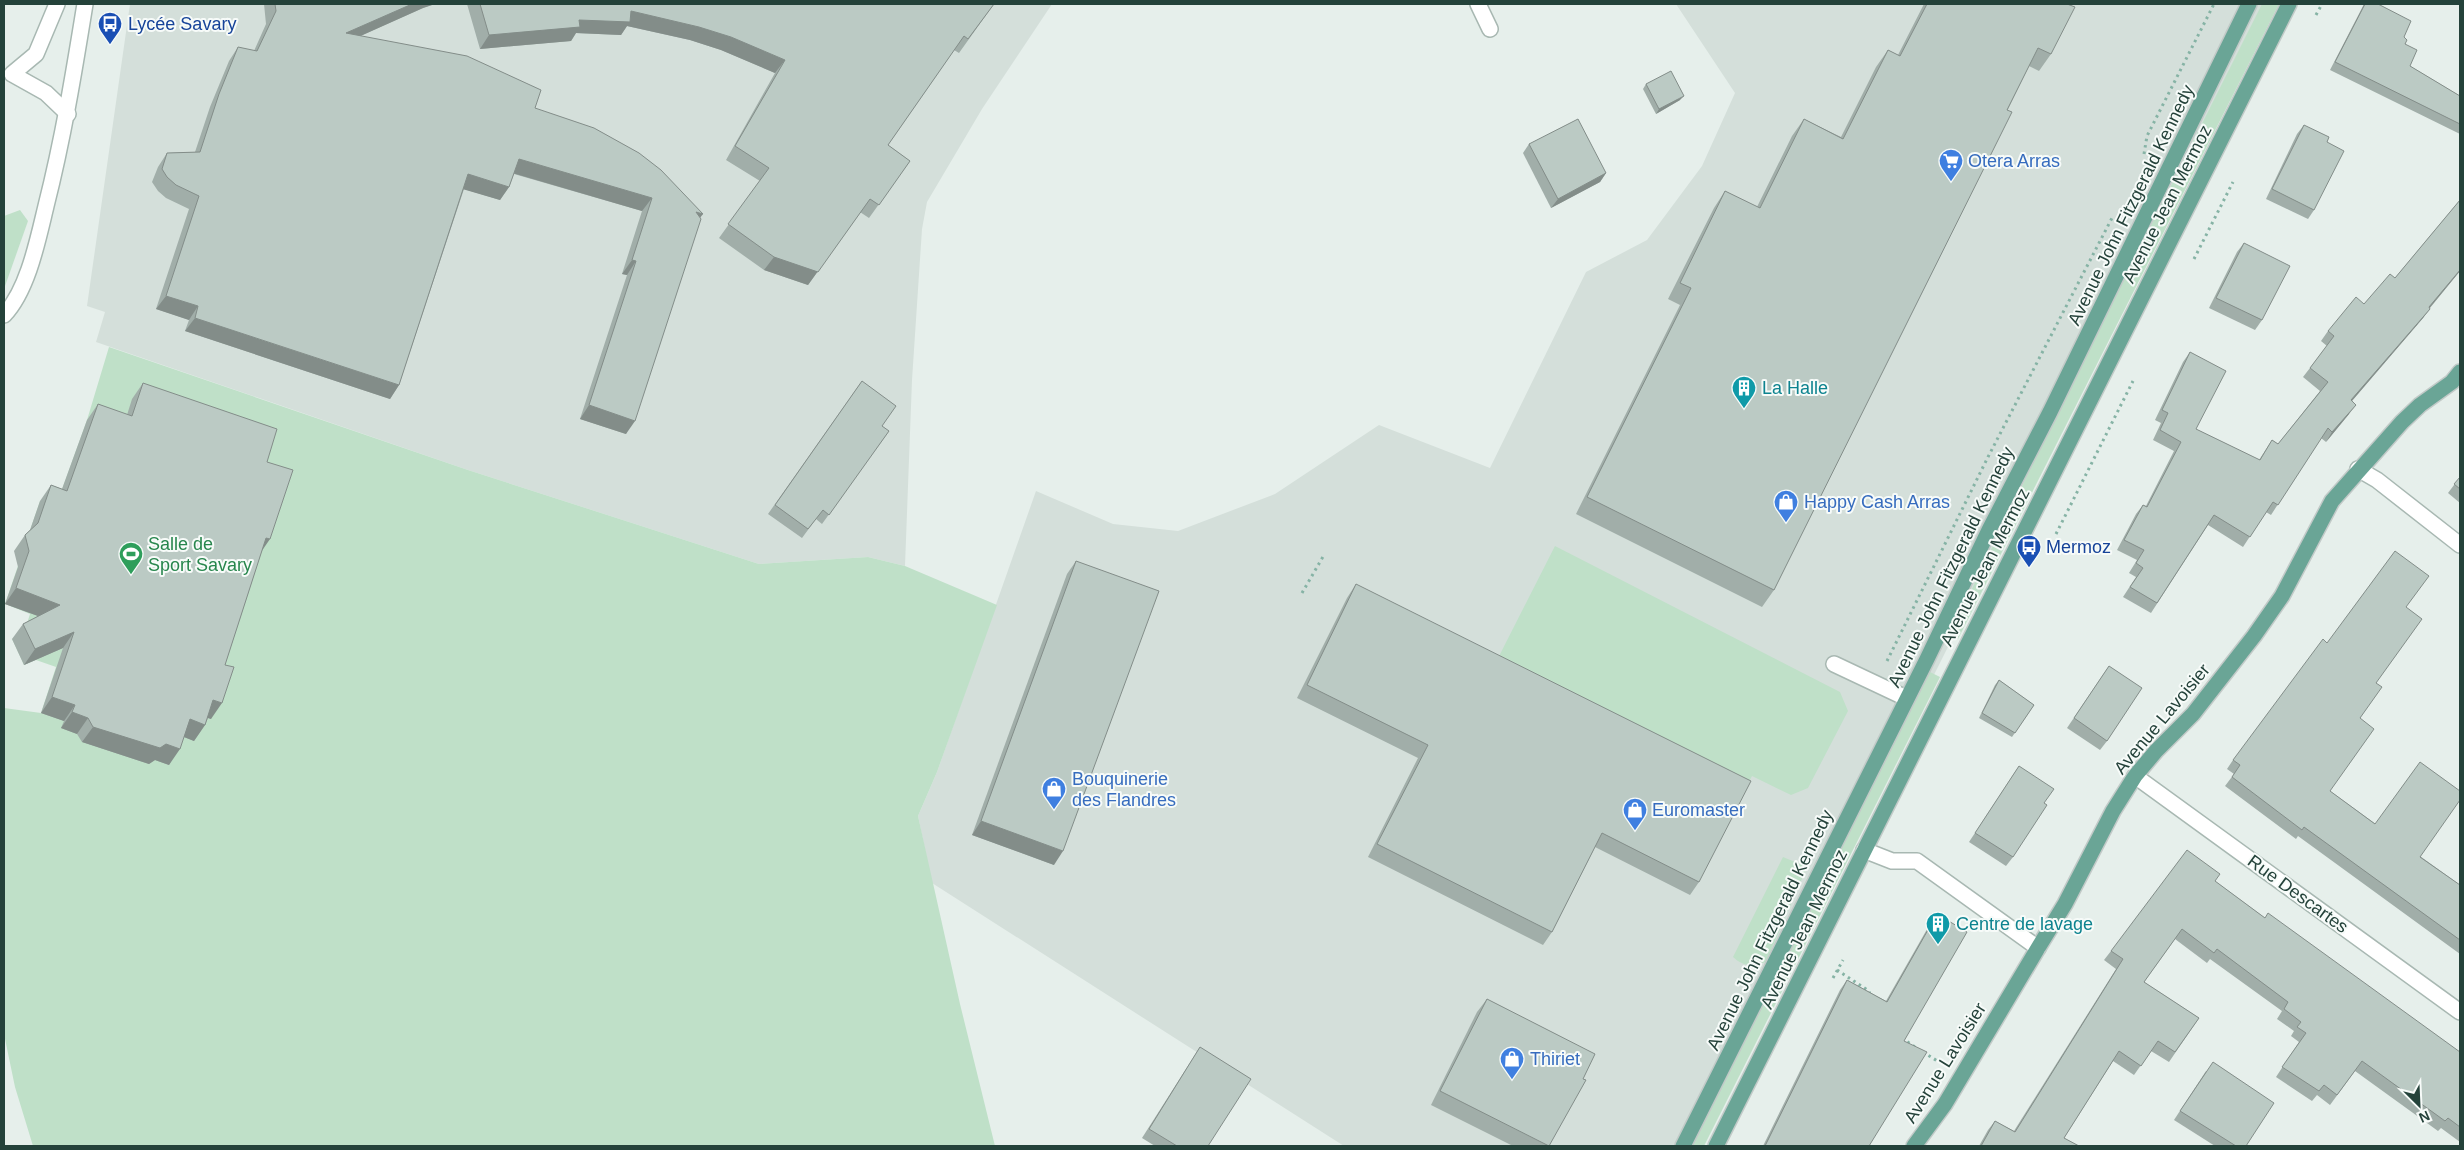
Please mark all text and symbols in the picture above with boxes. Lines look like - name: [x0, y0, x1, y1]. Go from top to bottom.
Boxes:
- bus stop icon: Lycée Savary: [97, 11, 123, 45]
- place label: Lycée Savary: [128, 14, 236, 34]
- street label: Avenue John Fitzgerald Kennedy: [2064, 82, 2198, 328]
- street label: Avenue Jean Mermoz: [2118, 122, 2216, 286]
- supermarket icon: Otera Arras: [1938, 148, 1964, 182]
- place label: Otera Arras: [1968, 151, 2060, 171]
- building icon: La Halle: [1731, 375, 1757, 409]
- place label: La Halle: [1762, 378, 1828, 398]
- street label: Avenue John Fitzgerald Kennedy: [1884, 444, 2018, 690]
- street label: Avenue Jean Mermoz: [1936, 485, 2034, 649]
- shop icon: Happy Cash Arras: [1773, 489, 1799, 523]
- place label: Happy Cash Arras: [1804, 492, 1950, 512]
- place label: Salle de Sport Savary: [148, 534, 252, 575]
- bus stop icon: Mermoz: [2016, 534, 2042, 568]
- place label: Mermoz: [2046, 537, 2111, 557]
- sports icon: Salle de Sport Savary: [118, 541, 144, 575]
- street label: Avenue Lavoisier: [2110, 660, 2214, 778]
- place label: Bouquinerie des Flandres: [1072, 769, 1176, 810]
- shop icon: Bouquinerie des Flandres: [1041, 776, 1067, 810]
- shop icon: Euromaster: [1622, 797, 1648, 831]
- place label: Euromaster: [1652, 800, 1745, 820]
- street label: Avenue John Fitzgerald Kennedy: [1703, 807, 1837, 1053]
- street label: Avenue Jean Mermoz: [1757, 846, 1851, 1012]
- street label: Rue Descartes: [2244, 851, 2352, 937]
- building icon: Centre de lavage: [1925, 911, 1951, 945]
- place label: Centre de lavage: [1956, 914, 2093, 934]
- street label: Avenue Lavoisier: [1900, 999, 1990, 1127]
- shop icon: Thiriet: [1499, 1046, 1525, 1080]
- place label: Thiriet: [1530, 1049, 1580, 1069]
- north arrow: [2394, 1080, 2444, 1130]
- text: N: [2416, 1108, 2432, 1126]

